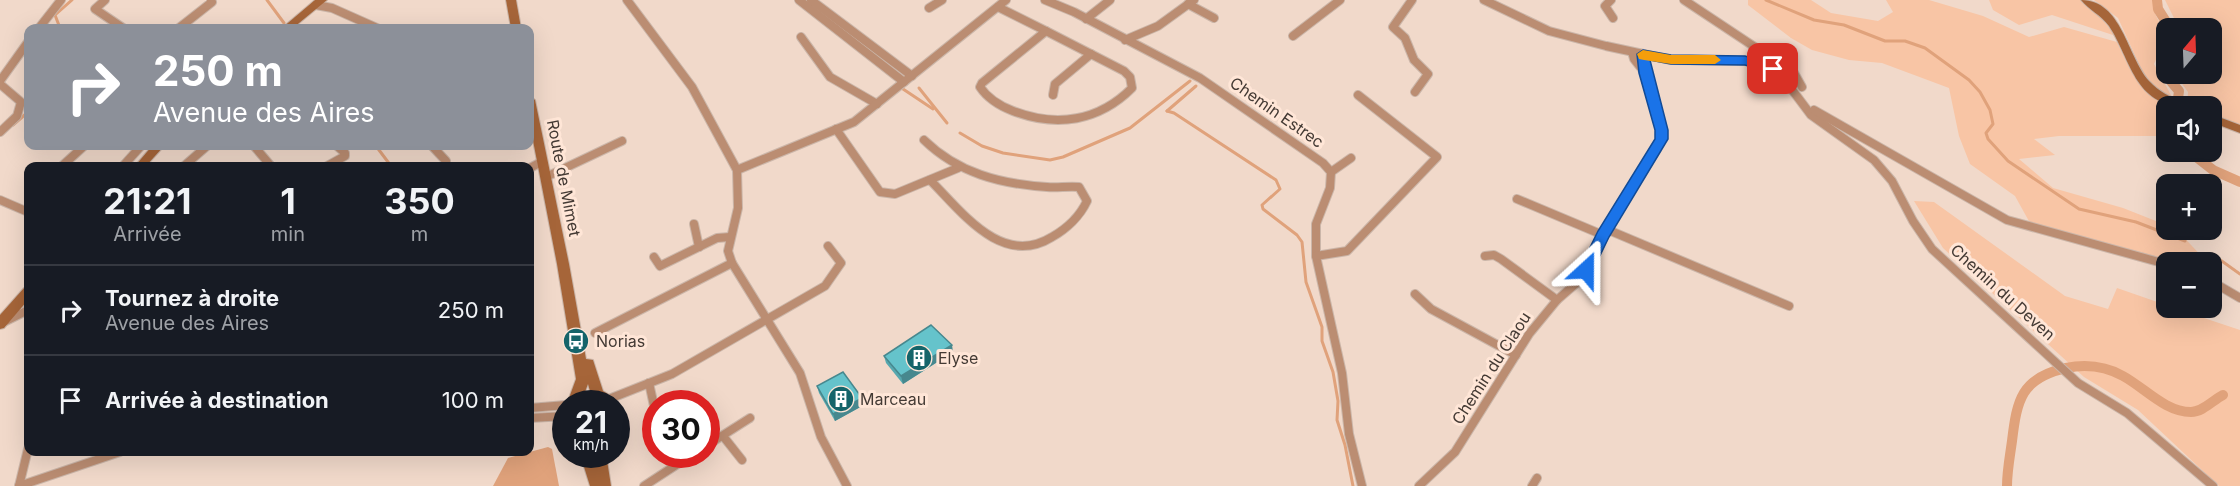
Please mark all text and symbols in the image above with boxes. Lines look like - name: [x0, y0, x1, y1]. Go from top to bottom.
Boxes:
- north arrow: [2156, 18, 2222, 84]
- map controls: [2156, 18, 2222, 318]
- pin: [1747, 43, 1798, 94]
- text: 250 m: [153, 45, 283, 96]
- icon: right: [54, 48, 132, 126]
- icon: arrive: [1756, 52, 1789, 85]
- street label: Chemin Estrec: [1226, 72, 1328, 152]
- text: Avenue des Aires: [153, 96, 375, 129]
- button: sound: [2156, 96, 2222, 162]
- street label: Route de Mimet: [543, 118, 585, 238]
- button: +: [2156, 174, 2222, 240]
- text: 21:21: [103, 179, 192, 223]
- text: 1: [280, 179, 296, 223]
- text: 350: [384, 179, 455, 223]
- text: Arrivée: [113, 222, 182, 246]
- text: min: [271, 222, 305, 246]
- text: m: [411, 222, 428, 246]
- position arrow: [1554, 238, 1618, 302]
- street label: Chemin du Deven: [1946, 240, 2060, 344]
- button: −: [2156, 252, 2222, 318]
- text: Tournez à droite: [105, 285, 279, 311]
- icon: right: [54, 294, 87, 327]
- text: 250 m: [438, 297, 504, 323]
- street label: Chemin du Claou: [1447, 308, 1535, 428]
- text: Avenue des Aires: [105, 311, 269, 335]
- bus stop icon: Norias: [561, 326, 591, 356]
- place label: Norias: [596, 331, 645, 351]
- building icon: Elyse: [904, 343, 934, 373]
- place label: Elyse: [938, 348, 978, 368]
- icon: arrive: [54, 384, 87, 417]
- building icon: Marceau: [826, 384, 856, 414]
- text: Arrivée à destination: [105, 387, 329, 413]
- text: 100 m: [442, 387, 504, 413]
- place label: Marceau: [860, 389, 926, 409]
- speed limit sign: 30: [642, 390, 720, 468]
- text: 21: [575, 404, 607, 440]
- text: km/h: [573, 435, 609, 454]

